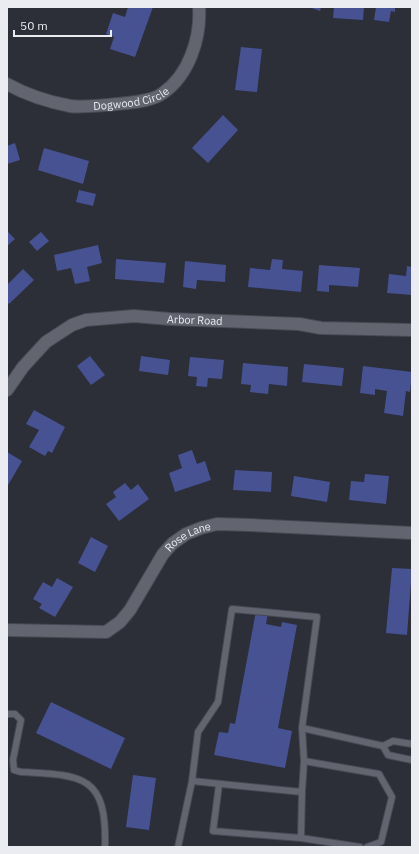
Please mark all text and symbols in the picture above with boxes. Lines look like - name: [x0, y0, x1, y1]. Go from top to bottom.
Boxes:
- scale bar: [14, 12, 111, 38]
- text: 50 m: [20, 18, 48, 33]
- street label: Dogwood Circle: [93, 84, 172, 113]
- street label: Arbor Road: [167, 312, 223, 328]
- street label: Rose Lane: [162, 519, 212, 554]

